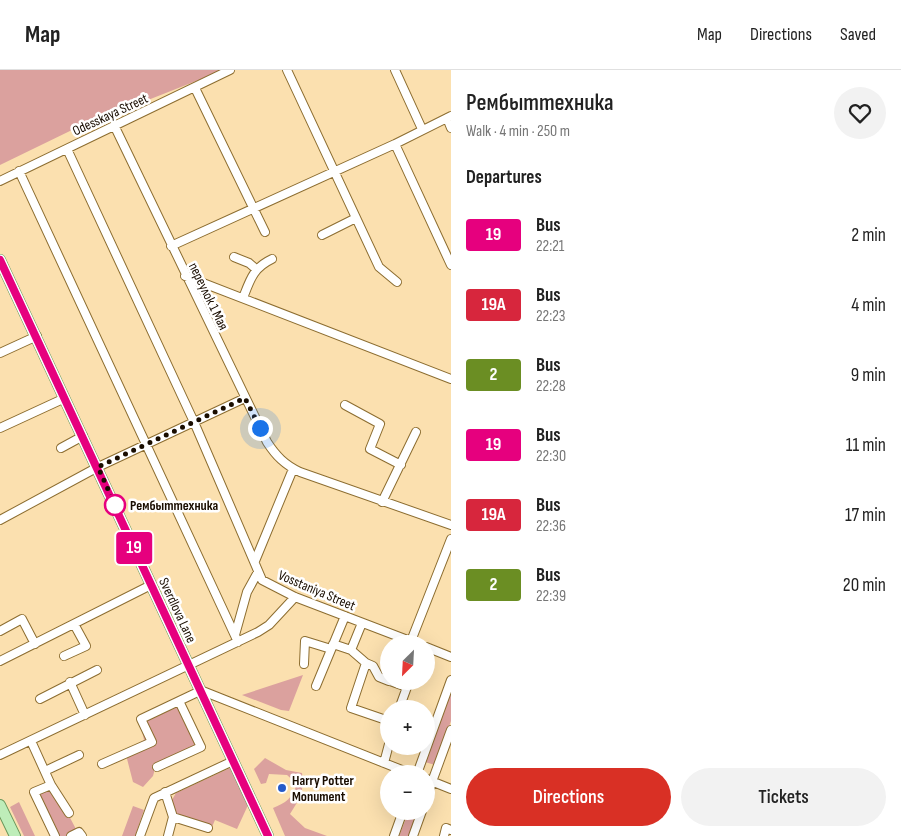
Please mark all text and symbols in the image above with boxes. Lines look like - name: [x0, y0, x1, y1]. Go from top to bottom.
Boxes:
- text: Map: [25, 20, 60, 49]
- text: Map: [697, 24, 722, 45]
- text: Directions: [750, 24, 812, 45]
- text: Saved: [840, 24, 876, 45]
- button: heart: [834, 87, 886, 139]
- text: Рембыттехника: [466, 88, 614, 117]
- street label: Odesskaya Street: [70, 90, 151, 139]
- text: Walk · 4 min · 250 m: [466, 122, 570, 141]
- text: Departures: [466, 166, 542, 189]
- text: Bus: [536, 214, 561, 237]
- text: 19: [486, 224, 501, 245]
- text: 2 min: [851, 224, 886, 247]
- text: 22:21: [536, 237, 564, 256]
- street label: переулок 1 Мая: [185, 260, 232, 333]
- text: Bus: [536, 284, 561, 307]
- text: 19А: [481, 294, 506, 315]
- text: 4 min: [851, 294, 886, 317]
- text: 22:23: [536, 307, 566, 326]
- text: Bus: [536, 354, 561, 377]
- text: 2: [490, 364, 497, 385]
- text: 9 min: [851, 364, 886, 387]
- text: 22:28: [536, 377, 566, 396]
- your location: [248, 416, 273, 441]
- text: Bus: [536, 424, 561, 447]
- text: 19: [486, 434, 501, 455]
- text: 11 min: [846, 434, 886, 457]
- text: 22:30: [536, 447, 566, 466]
- marker: Рембыттехника: [104, 494, 126, 516]
- text: Bus: [536, 494, 561, 517]
- place label: Рембыттехника: [130, 497, 219, 514]
- text: 19А: [481, 504, 506, 525]
- text: 17 min: [845, 504, 886, 527]
- text: 22:36: [536, 517, 566, 536]
- line badge: 19: [112, 532, 156, 564]
- text: 19: [126, 537, 142, 558]
- text: Bus: [536, 564, 561, 587]
- street label: Vosstaniya Street: [276, 567, 358, 614]
- text: 2: [490, 574, 497, 595]
- text: 20 min: [843, 574, 886, 597]
- street label: Sverdlova Lane: [155, 575, 200, 645]
- text: 22:39: [536, 587, 566, 606]
- north arrow: [380, 635, 435, 690]
- map controls: [380, 635, 435, 820]
- button: +: [380, 700, 435, 755]
- button: −: [380, 765, 435, 820]
- button: Directions: [466, 768, 671, 826]
- button: Tickets: [681, 768, 886, 826]
- place label: Harry Potter Monument: [292, 772, 355, 805]
- marker: Harry Potter Monument: [276, 782, 288, 794]

